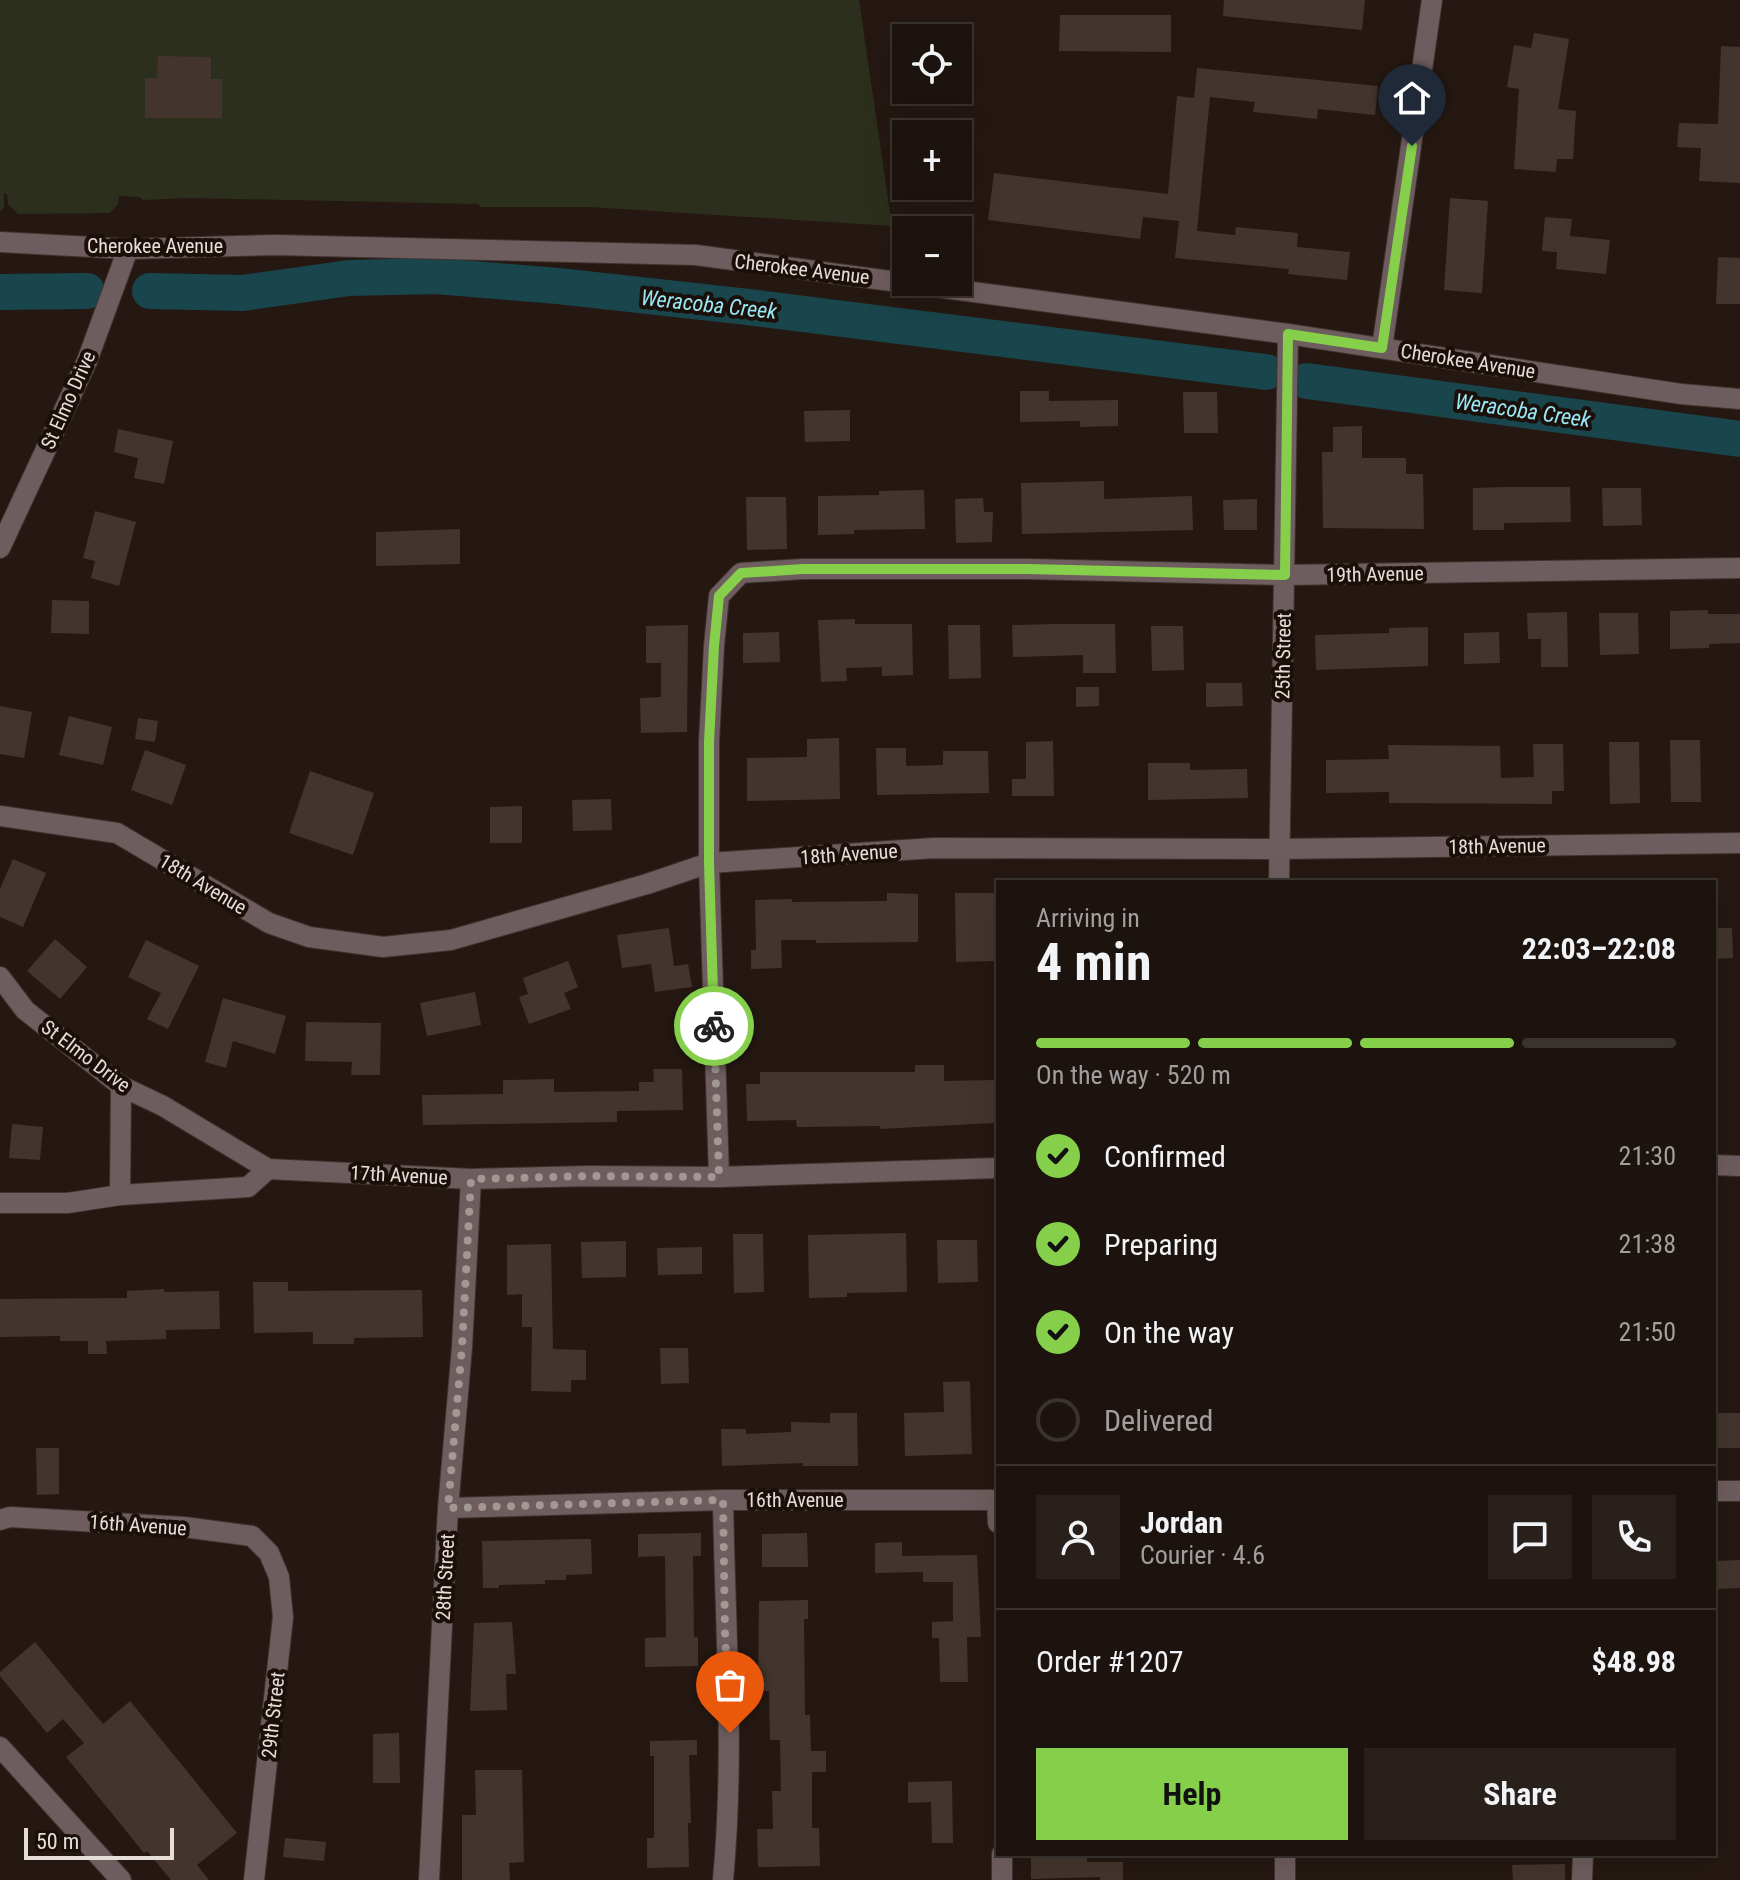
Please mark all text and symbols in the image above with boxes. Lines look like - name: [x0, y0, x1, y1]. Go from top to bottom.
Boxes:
- map controls: [892, 24, 972, 296]
- button: locate: [892, 24, 972, 104]
- pin: [1378, 64, 1446, 146]
- icon: home: [1390, 76, 1434, 120]
- button: +: [892, 120, 972, 200]
- button: −: [892, 216, 972, 296]
- street label: Cherokee Avenue: [87, 234, 223, 258]
- street label: Cherokee Avenue: [733, 249, 871, 289]
- water label: Weracoba Creek: [640, 285, 779, 324]
- street label: Cherokee Avenue: [1399, 339, 1537, 383]
- street label: St Elmo Drive: [36, 347, 100, 453]
- water label: Weracoba Creek: [1454, 389, 1593, 432]
- street label: 19th Avenue: [1326, 561, 1424, 587]
- street label: 25th Street: [1270, 612, 1296, 700]
- street label: 18th Avenue: [1448, 833, 1546, 859]
- street label: 18th Avenue: [800, 839, 898, 869]
- street label: 18th Avenue: [155, 849, 251, 919]
- text: Arriving in: [1036, 903, 1140, 933]
- text: 22:03–22:08: [1522, 931, 1676, 966]
- text: 4 min: [1036, 932, 1152, 993]
- courier: [674, 986, 754, 1066]
- icon: bike: [692, 1004, 736, 1048]
- street label: St Elmo Drive: [37, 1015, 135, 1097]
- text: On the way · 520 m: [1036, 1060, 1231, 1090]
- icon: check: [1036, 1134, 1080, 1178]
- text: Confirmed: [1104, 1139, 1226, 1174]
- text: 21:30: [1619, 1141, 1676, 1171]
- street label: 17th Avenue: [350, 1160, 448, 1190]
- icon: check: [1036, 1222, 1080, 1266]
- text: Preparing: [1104, 1227, 1218, 1262]
- text: 21:38: [1619, 1229, 1676, 1259]
- icon: check: [1036, 1310, 1080, 1354]
- text: On the way: [1104, 1315, 1234, 1350]
- text: 21:50: [1619, 1317, 1676, 1347]
- text: Delivered: [1104, 1403, 1213, 1438]
- street label: 16th Avenue: [746, 1488, 844, 1512]
- button: person: [1036, 1495, 1120, 1579]
- button: chat: [1488, 1495, 1572, 1579]
- button: phone: [1592, 1495, 1676, 1579]
- text: Jordan: [1140, 1505, 1223, 1540]
- street label: 16th Avenue: [89, 1510, 187, 1540]
- street label: 28th Street: [431, 1533, 459, 1621]
- text: Courier · 4.6: [1140, 1540, 1265, 1570]
- text: Order #1207: [1036, 1644, 1184, 1679]
- text: $48.98: [1591, 1644, 1676, 1679]
- pin: [696, 1651, 764, 1733]
- icon: bag: [708, 1663, 752, 1707]
- street label: 29th Street: [257, 1671, 289, 1759]
- button: Help: [1036, 1748, 1348, 1840]
- button: Share: [1364, 1748, 1676, 1840]
- scale bar: [24, 1824, 174, 1860]
- text: 50 m: [36, 1829, 79, 1854]

